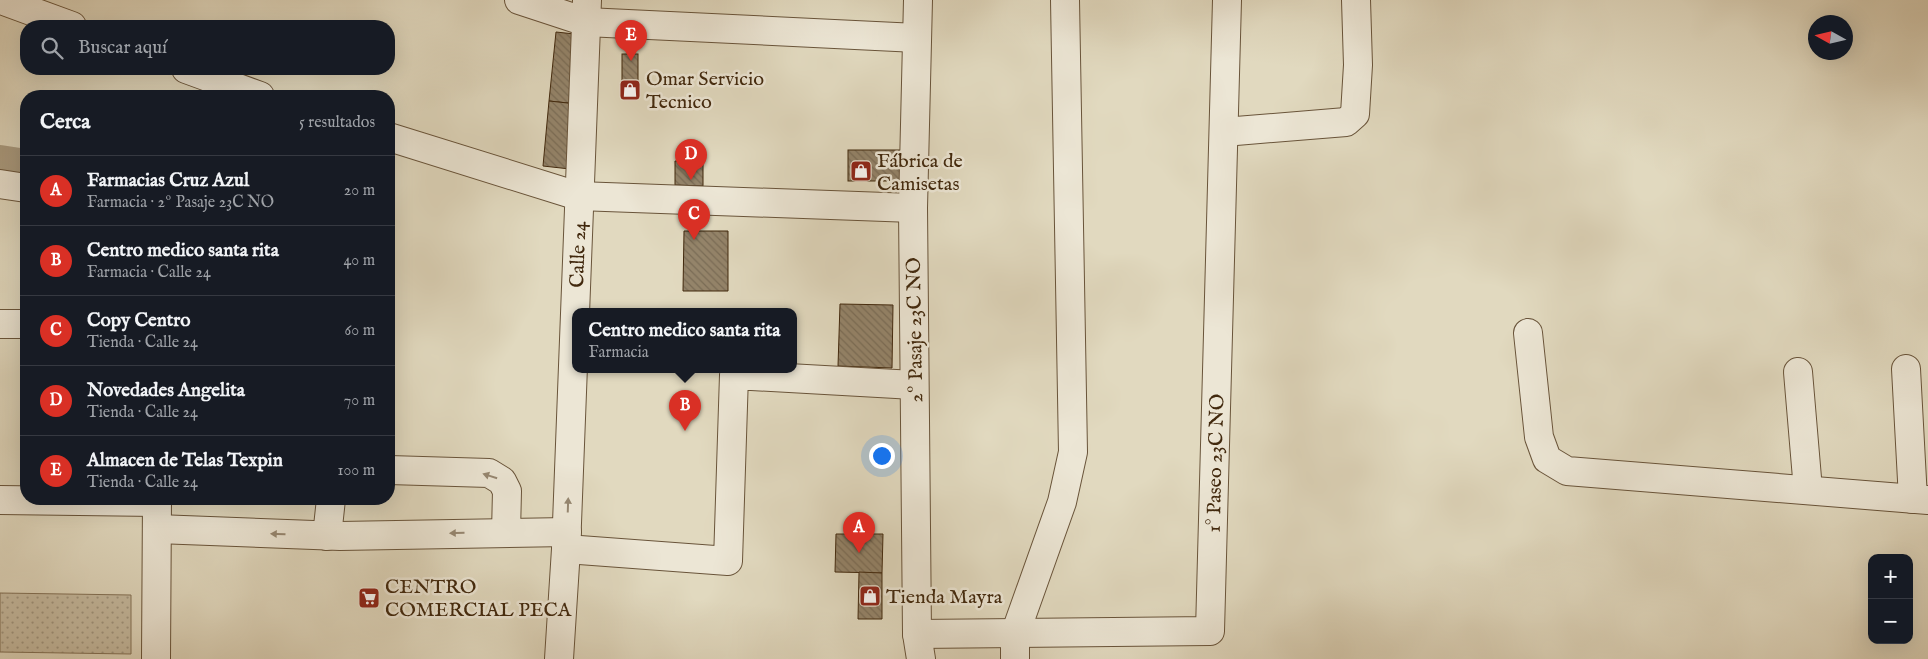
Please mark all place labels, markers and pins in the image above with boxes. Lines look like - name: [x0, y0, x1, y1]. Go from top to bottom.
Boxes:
- pin: E: [615, 20, 647, 61]
- place label: Omar Servicio Tecnico: [646, 67, 764, 115]
- shop icon: Omar Servicio Tecnico: [618, 78, 642, 102]
- pin: D: [675, 139, 707, 180]
- place label: Fábrica de Camisetas: [877, 149, 963, 197]
- shop icon: Fábrica de Camisetas: [849, 159, 873, 183]
- pin: C: [678, 199, 710, 240]
- pin: B: [669, 390, 701, 431]
- pin: A: [843, 512, 875, 553]
- place label: CENTRO COMERCIAL PECA: [385, 575, 572, 623]
- shop icon: Tienda Mayra: [858, 584, 882, 608]
- place label: Tienda Mayra: [886, 585, 1003, 610]
- supermarket icon: CENTRO COMERCIAL PECA: [357, 586, 381, 610]

